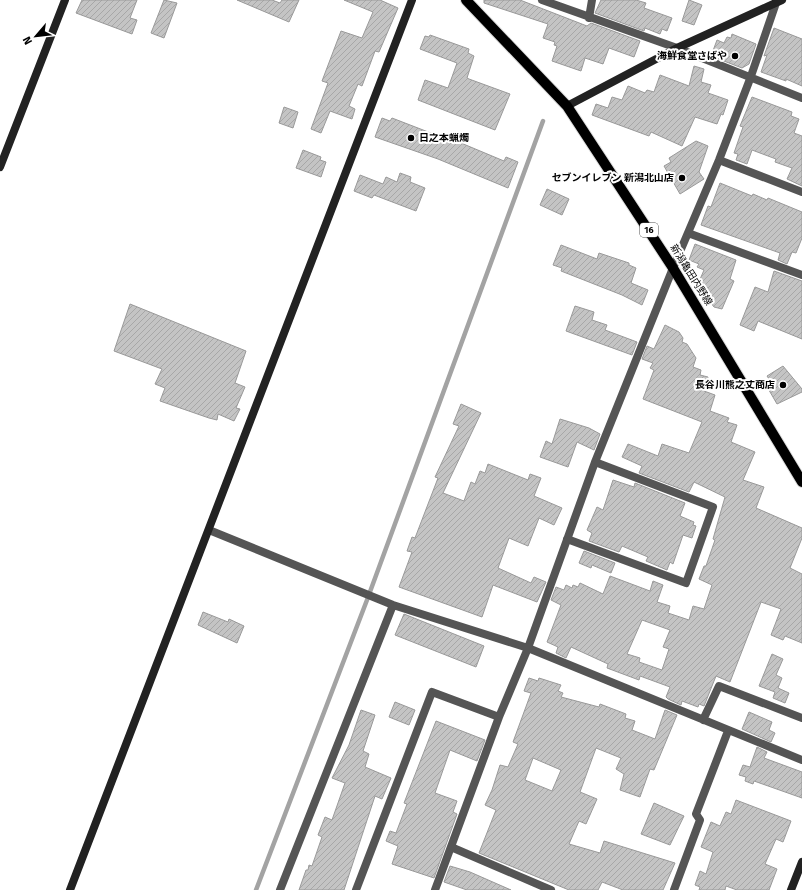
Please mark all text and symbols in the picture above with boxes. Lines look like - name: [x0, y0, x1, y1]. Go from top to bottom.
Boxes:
- north arrow: [16, 16, 56, 56]
- text: N: [20, 34, 35, 47]
- place label: 海鮮食堂さばや: [657, 50, 727, 62]
- marker: 海鮮食堂さばや: [730, 51, 740, 61]
- place label: 日之本蝋燭: [419, 132, 469, 144]
- marker: 日之本蝋燭: [406, 133, 416, 143]
- place label: セブンイレブン 新潟北山店: [552, 172, 674, 184]
- marker: セブンイレブン 新潟北山店: [677, 173, 687, 183]
- road number: 16: [640, 223, 658, 237]
- street label: 新潟亀田内野線: [667, 242, 715, 308]
- place label: 長谷川熊之丈商店: [695, 379, 775, 391]
- marker: 長谷川熊之丈商店: [778, 380, 788, 390]

